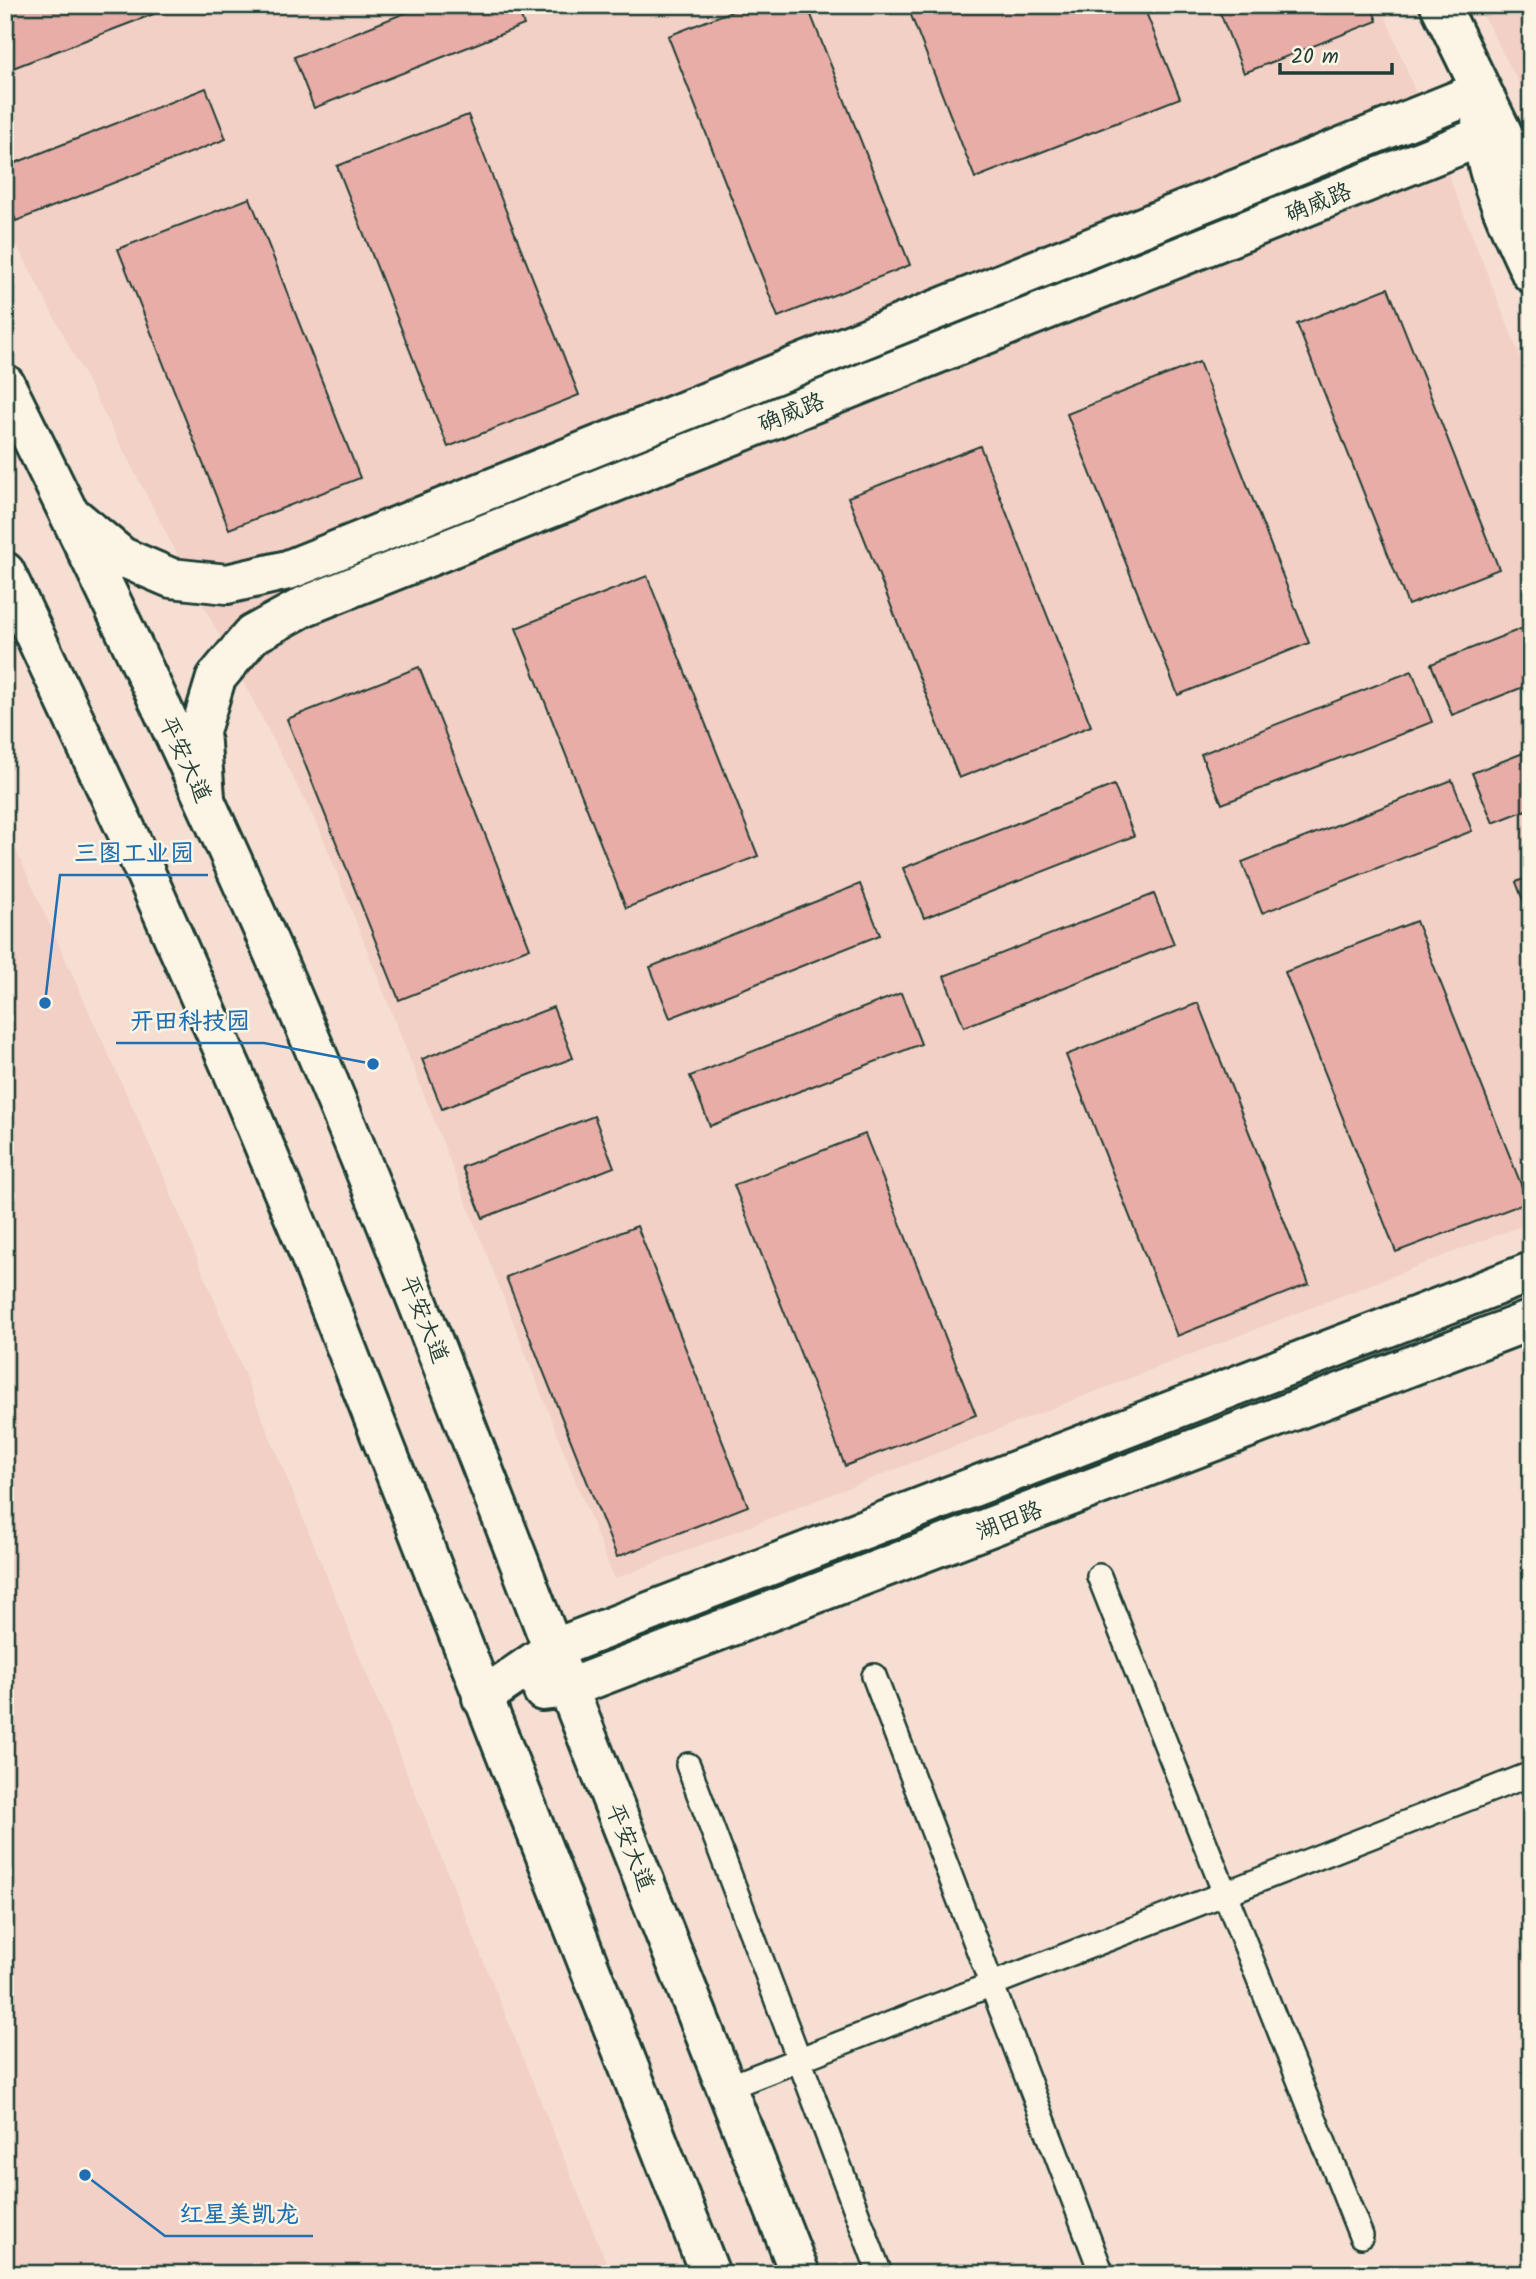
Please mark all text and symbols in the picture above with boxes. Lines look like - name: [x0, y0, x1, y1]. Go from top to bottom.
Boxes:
- scale bar: [1280, 32, 1392, 76]
- text: 20 m: [1291, 41, 1339, 74]
- street label: 确威路: [1280, 174, 1357, 233]
- street label: 确威路: [753, 384, 830, 443]
- street label: 平安大道: [148, 711, 220, 809]
- callout: 三图工业园: [60, 830, 208, 875]
- text: 三图工业园: [74, 835, 194, 874]
- callout: 开田科技园: [116, 998, 264, 1043]
- text: 开田科技园: [130, 1003, 250, 1042]
- street label: 平安大道: [389, 1270, 457, 1369]
- street label: 湖田路: [971, 1493, 1048, 1551]
- street label: 平安大道: [595, 1798, 663, 1897]
- callout: 红星美凯龙: [165, 2191, 313, 2236]
- text: 红星美凯龙: [179, 2196, 299, 2235]

